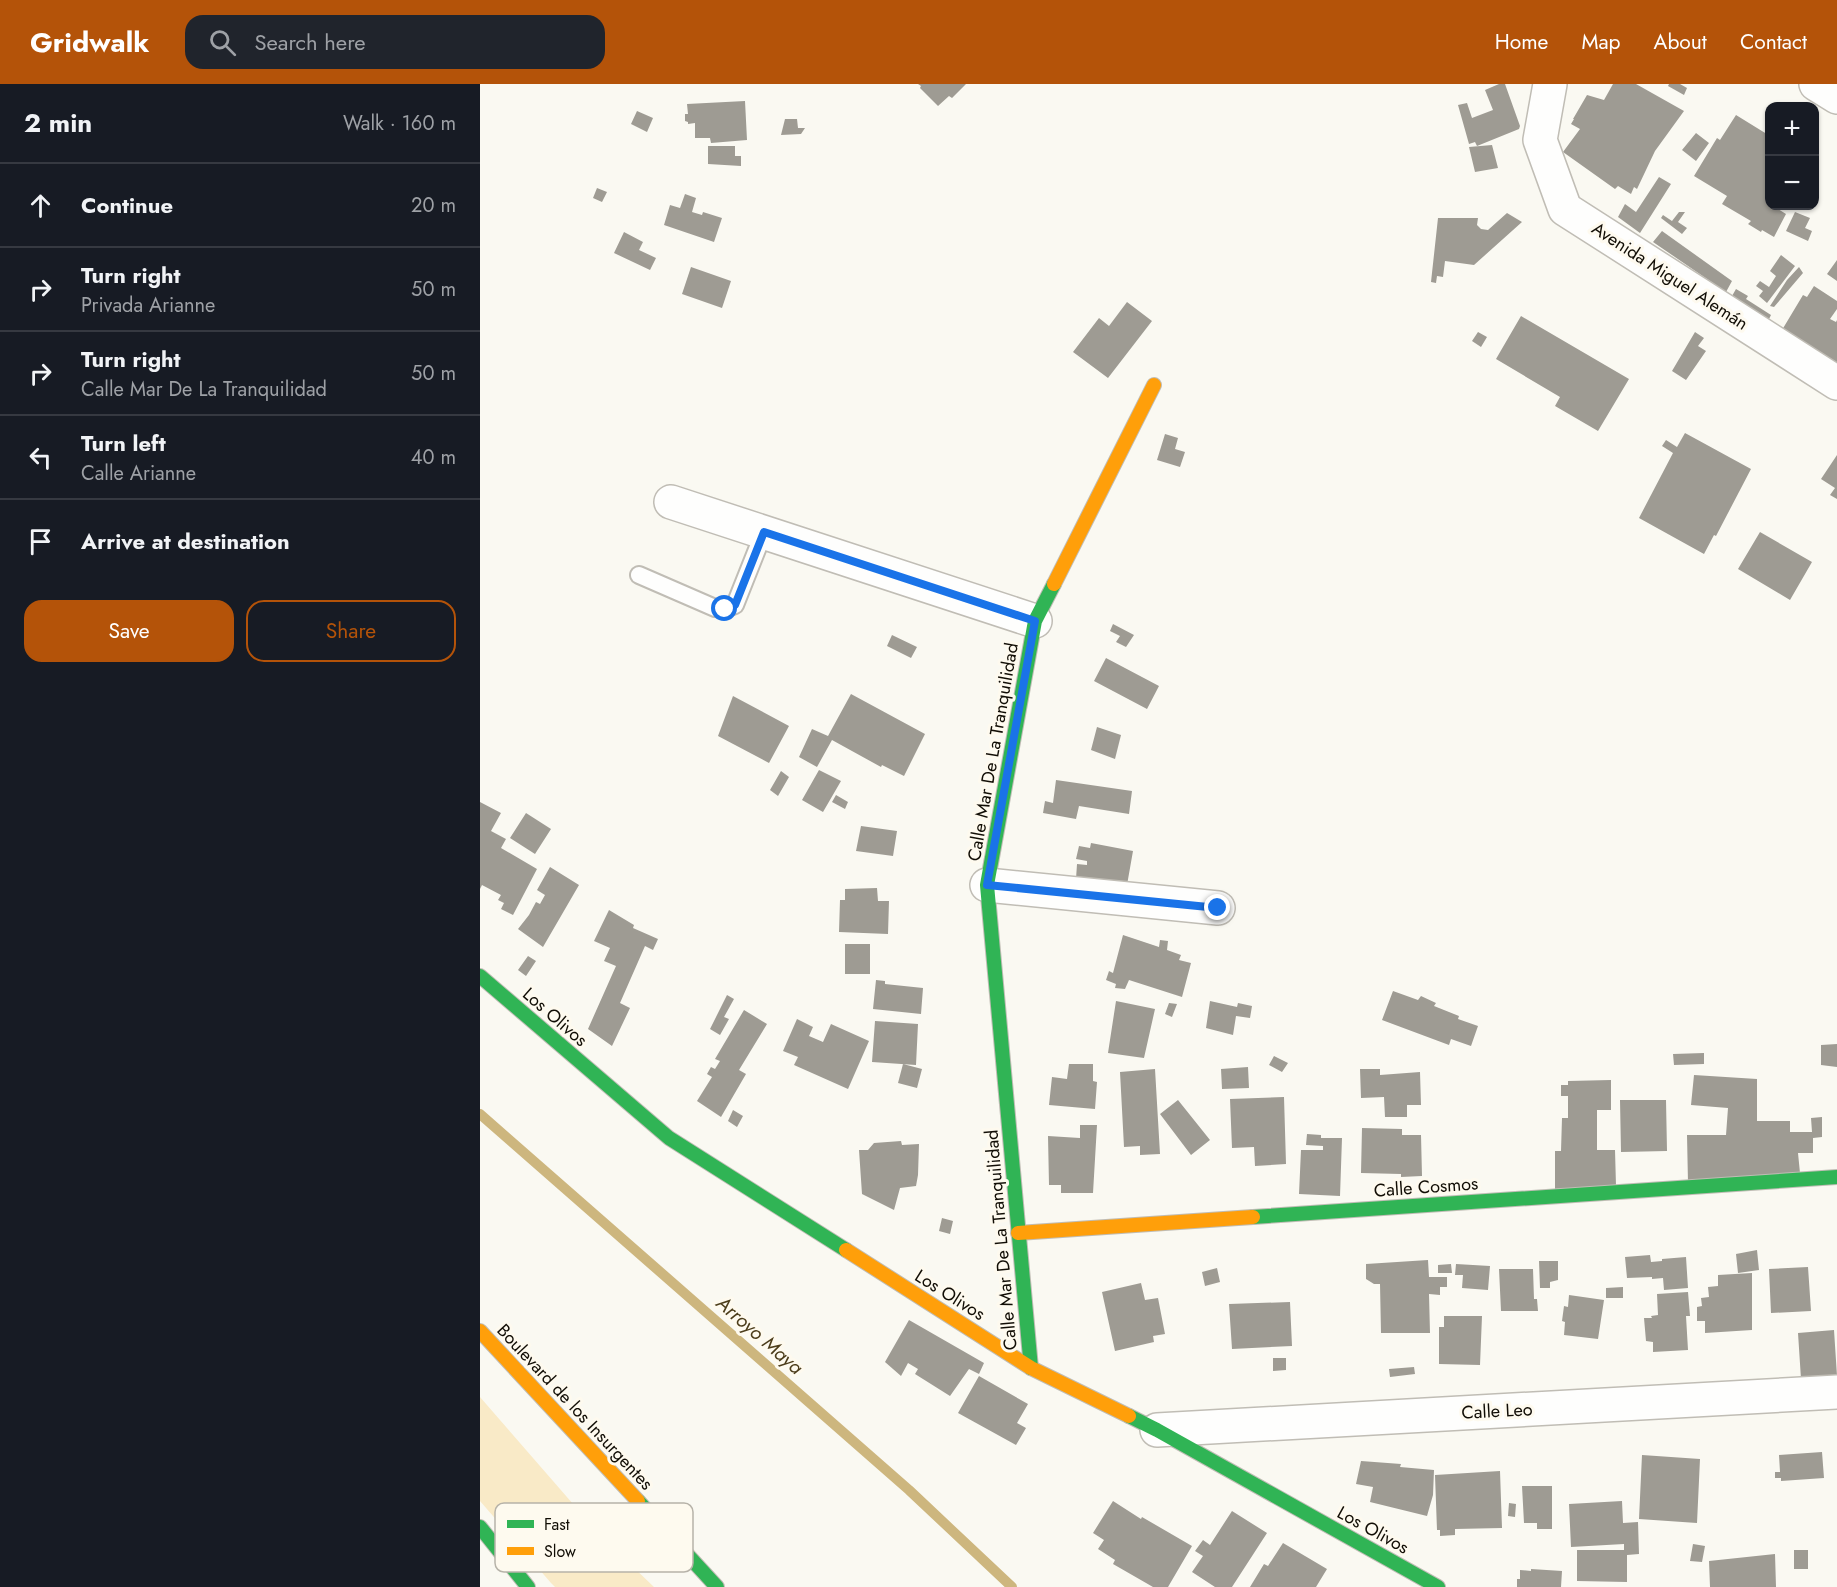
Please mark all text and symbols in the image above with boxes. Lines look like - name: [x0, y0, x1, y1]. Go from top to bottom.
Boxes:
- search box: [185, 15, 605, 69]
- text: Gridwalk: [30, 22, 149, 63]
- icon: search: [206, 26, 239, 59]
- text: Search here: [254, 26, 366, 58]
- text: Home: [1495, 27, 1548, 57]
- text: Map: [1581, 27, 1621, 57]
- text: About: [1654, 27, 1707, 57]
- text: Contact: [1740, 27, 1807, 57]
- map controls: [1765, 102, 1819, 210]
- button: +: [1765, 102, 1819, 156]
- text: 2 min: [24, 104, 92, 142]
- text: Walk · 160 m: [343, 109, 456, 138]
- button: −: [1765, 156, 1819, 210]
- icon: ahead: [24, 189, 57, 222]
- text: Continue: [81, 189, 173, 221]
- text: 20 m: [411, 191, 456, 220]
- street label: Avenida Miguel Alemán: [1587, 216, 1753, 336]
- text: Turn right: [81, 259, 181, 291]
- icon: right: [24, 273, 57, 306]
- text: 50 m: [411, 275, 456, 304]
- text: Privada Arianne: [81, 291, 215, 320]
- text: Turn right: [81, 343, 181, 375]
- icon: right: [24, 357, 57, 390]
- text: 50 m: [411, 359, 456, 388]
- text: Calle Mar De La Tranquilidad: [81, 375, 327, 404]
- text: Turn left: [81, 427, 166, 459]
- icon: left: [24, 441, 57, 474]
- text: 40 m: [411, 443, 456, 472]
- text: Calle Arianne: [81, 459, 196, 488]
- icon: arrive: [24, 525, 57, 558]
- text: Arrive at destination: [81, 525, 290, 557]
- route start: [711, 595, 737, 621]
- button: Save: [24, 600, 234, 662]
- button: Share: [246, 600, 456, 662]
- street label: Calle Mar De La Tranquilidad: [961, 641, 1025, 863]
- route end: [1204, 894, 1230, 920]
- street label: Los Olivos: [517, 981, 593, 1053]
- street label: Calle Mar De La Tranquilidad: [978, 1129, 1024, 1351]
- street label: Calle Cosmos: [1373, 1170, 1479, 1204]
- street label: Los Olivos: [910, 1263, 990, 1327]
- water label: Arroyo Maya: [709, 1289, 810, 1382]
- street label: Boulevard de los Insurgentes: [491, 1318, 659, 1496]
- street label: Calle Leo: [1461, 1396, 1533, 1426]
- street label: Los Olivos: [1332, 1500, 1414, 1560]
- legend: [495, 1503, 693, 1572]
- text: Fast: [544, 1513, 570, 1536]
- text: Slow: [544, 1540, 576, 1563]

